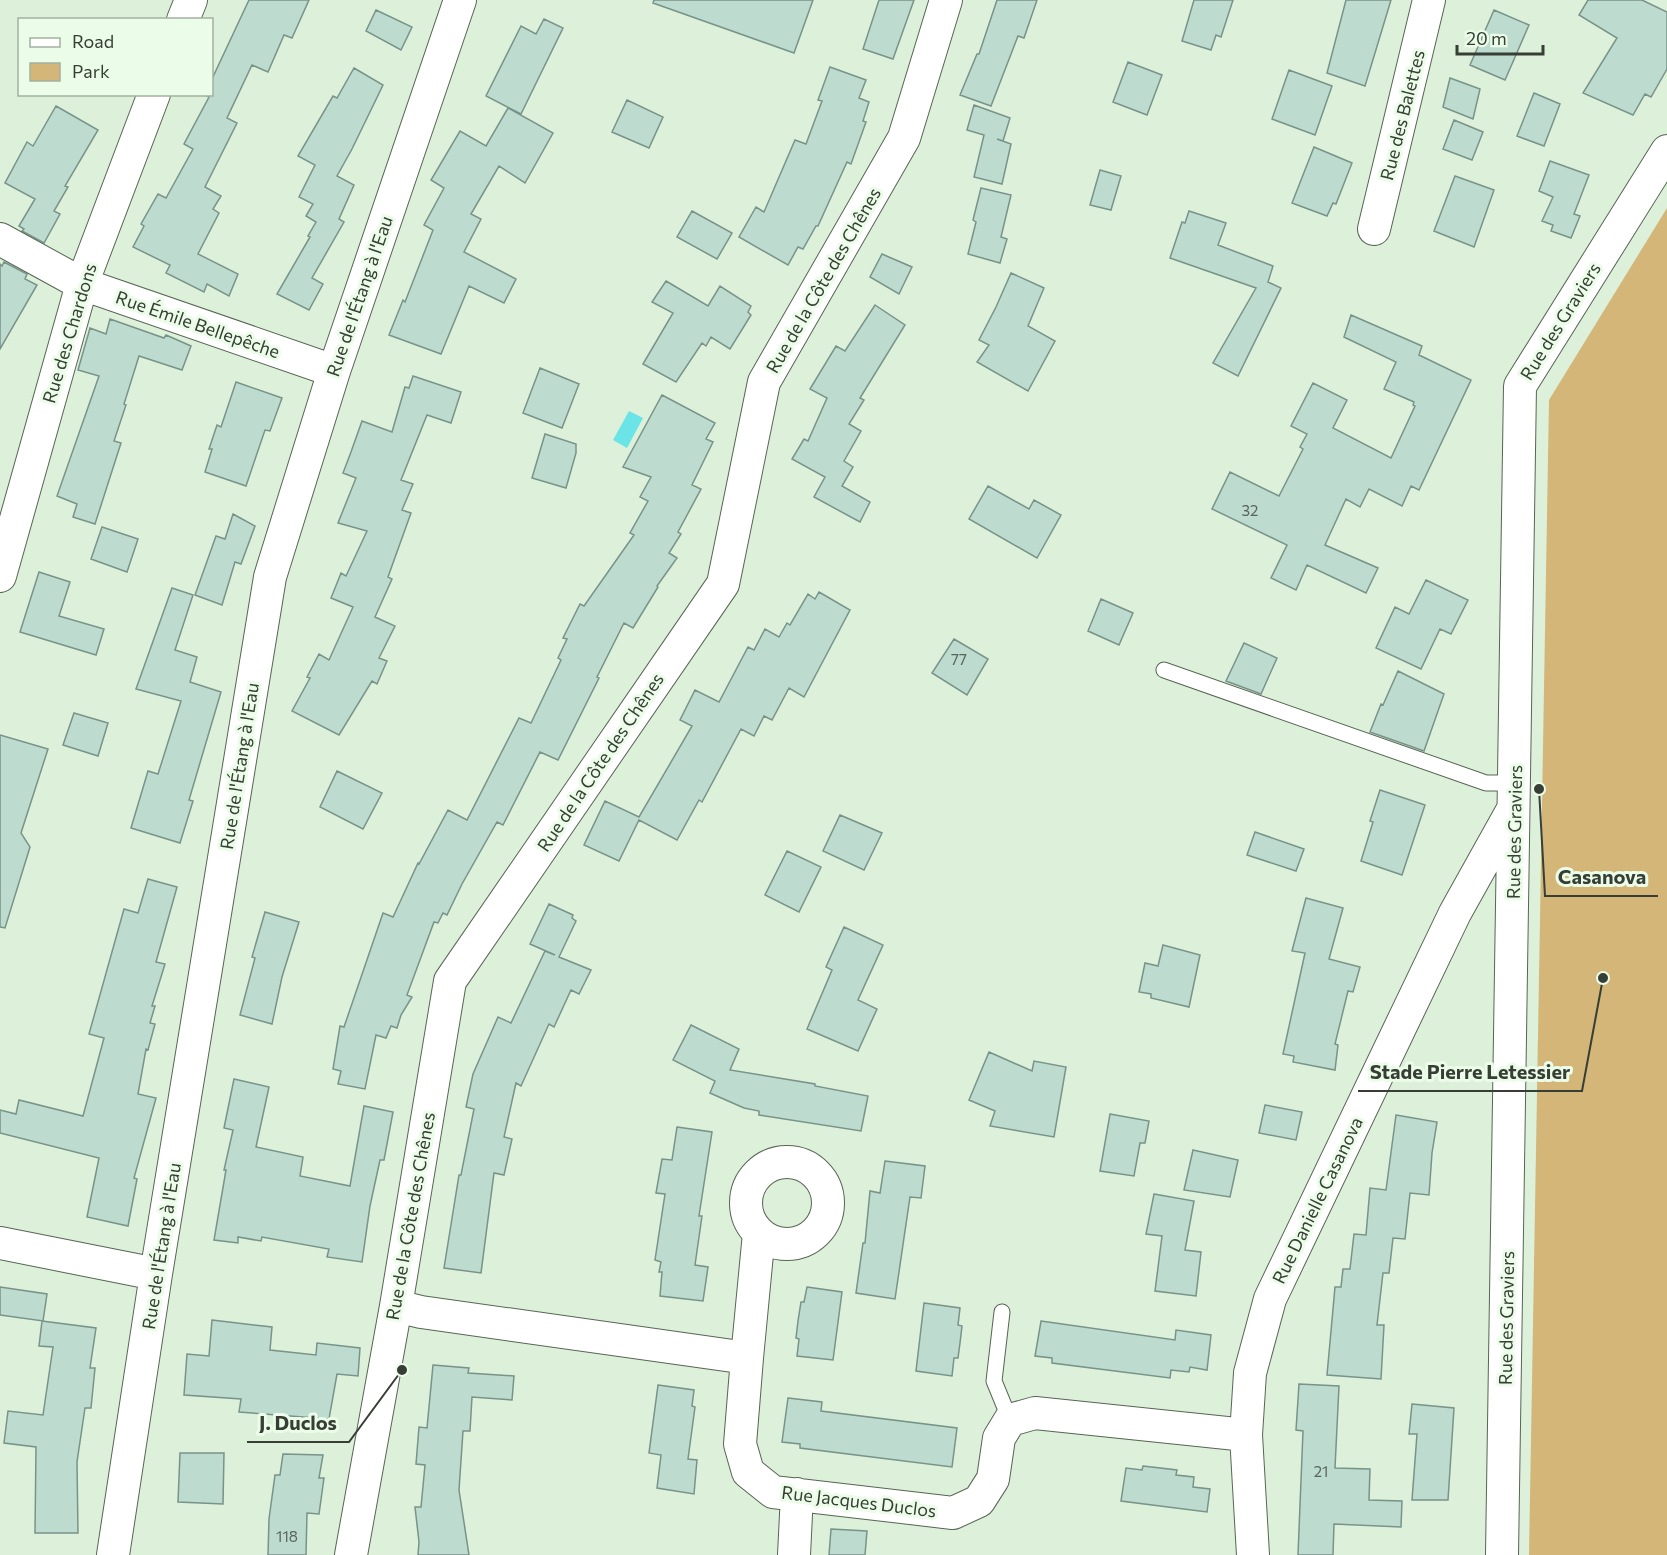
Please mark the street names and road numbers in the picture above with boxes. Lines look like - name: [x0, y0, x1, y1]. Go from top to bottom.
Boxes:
- street label: Rue des Balettes: [1375, 47, 1429, 183]
- street label: Rue de la Côte des Chênes: [761, 183, 885, 377]
- street label: Rue de l'Étang à l'Eau: [321, 213, 397, 379]
- street label: Rue des Graviers: [1515, 258, 1605, 384]
- street label: Rue des Chardons: [37, 260, 101, 406]
- street label: Rue Émile Bellepêche: [113, 286, 283, 362]
- street label: Rue de la Côte des Chênes: [532, 669, 668, 855]
- street label: Rue de l'Étang à l'Eau: [215, 681, 263, 851]
- street label: Rue des Graviers: [1502, 765, 1526, 899]
- street label: Rue de la Côte des Chênes: [381, 1110, 439, 1322]
- street label: Rue Danielle Casanova: [1267, 1113, 1367, 1287]
- street label: Rue de l'Étang à l'Eau: [137, 1161, 185, 1331]
- street label: Rue des Graviers: [1494, 1251, 1518, 1385]
- street label: Rue Jacques Duclos: [780, 1481, 938, 1521]

